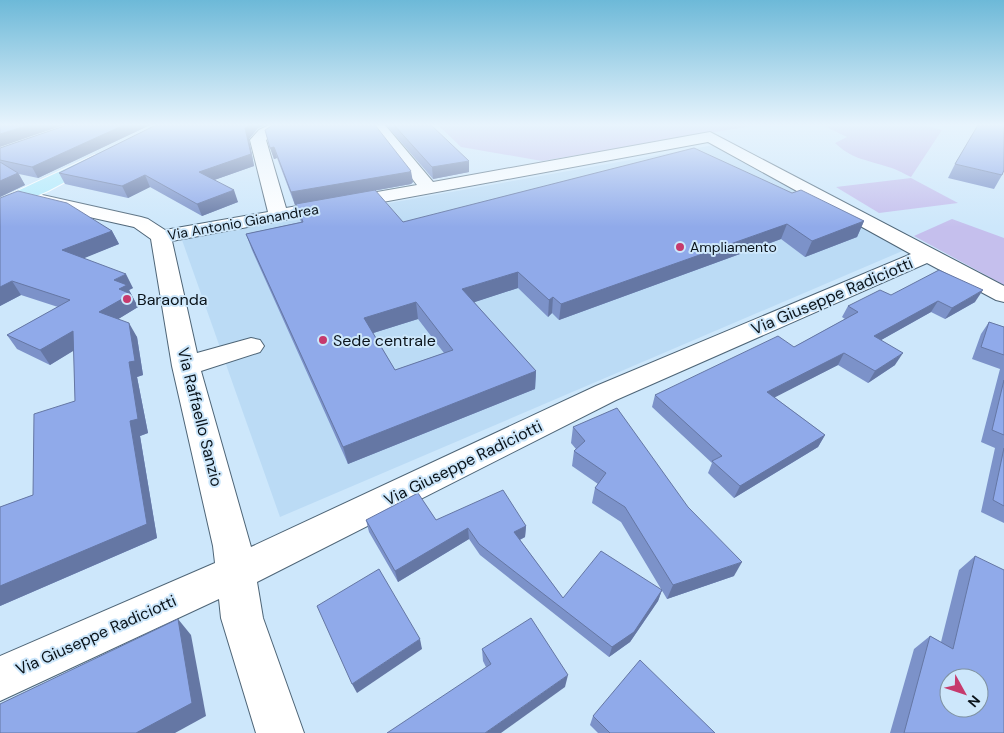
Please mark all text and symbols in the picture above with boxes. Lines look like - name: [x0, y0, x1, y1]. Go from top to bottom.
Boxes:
- street label: Via Antonio Gianandrea: [166, 200, 320, 244]
- place label: Ampliamento: [690, 238, 777, 256]
- marker: Ampliamento: [674, 241, 686, 253]
- street label: Via Giuseppe Radiciotti: [748, 252, 916, 340]
- place label: Baraonda: [137, 289, 207, 310]
- marker: Baraonda: [121, 293, 133, 305]
- place label: Sede centrale: [333, 330, 436, 351]
- marker: Sede centrale: [317, 334, 329, 346]
- street label: Via Raffaello Sanzio: [173, 345, 227, 489]
- street label: Via Giuseppe Radiciotti: [380, 416, 546, 510]
- street label: Via Giuseppe Radiciotti: [12, 590, 180, 680]
- north arrow: [939, 668, 989, 718]
- text: N: [964, 692, 984, 711]

